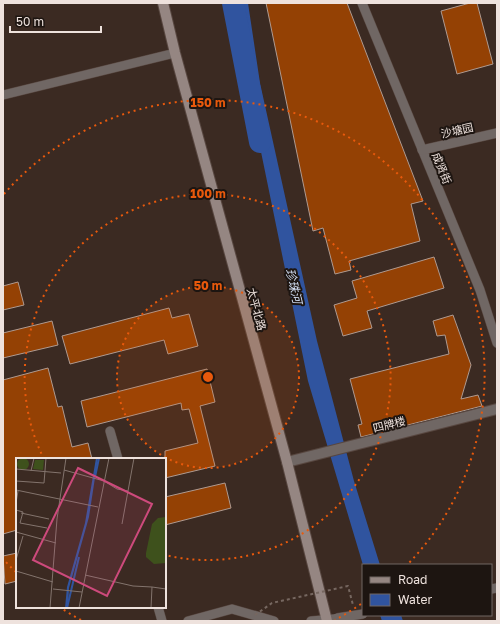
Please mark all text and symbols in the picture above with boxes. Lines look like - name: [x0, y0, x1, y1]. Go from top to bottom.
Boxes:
- scale bar: [10, 8, 101, 34]
- text: 50 m: [16, 14, 44, 29]
- text: 150 m: [191, 95, 225, 110]
- street label: 沙塘园: [439, 120, 475, 140]
- street label: 成贤街: [430, 150, 454, 186]
- text: 100 m: [190, 186, 226, 201]
- water label: 珍珠河: [283, 267, 306, 307]
- text: 50 m: [194, 278, 222, 293]
- street label: 太平北路: [245, 286, 269, 332]
- centre of rings: [201, 370, 215, 384]
- street label: 四牌楼: [371, 414, 407, 434]
- inset map: [16, 458, 166, 608]
- legend: [362, 564, 492, 616]
- text: Road: [398, 572, 427, 587]
- text: Water: [398, 592, 432, 607]

